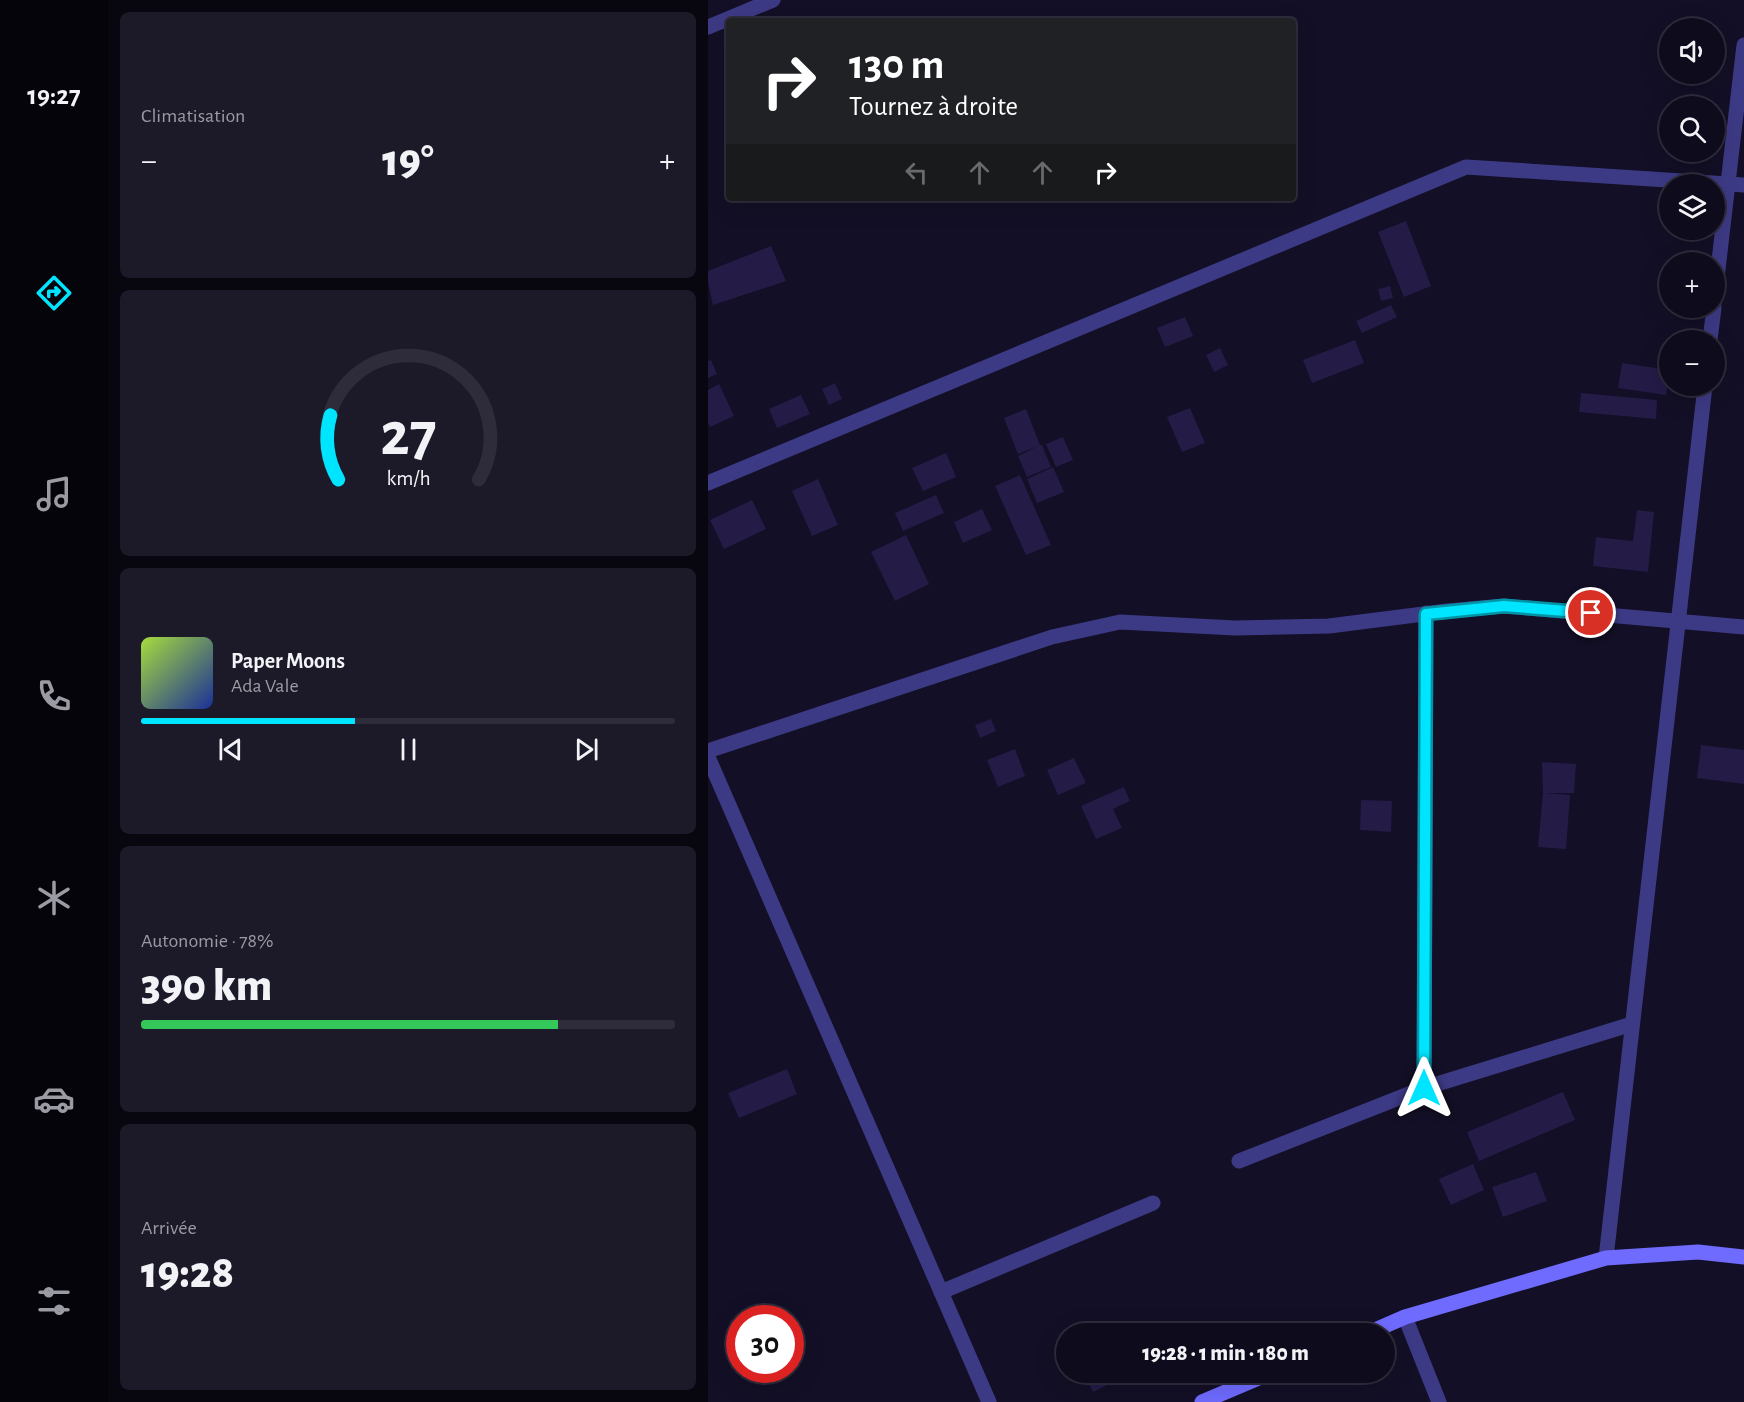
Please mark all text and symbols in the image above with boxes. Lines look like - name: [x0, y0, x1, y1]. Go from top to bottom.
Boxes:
- map controls: [1659, 18, 1725, 396]
- button: sound: [1659, 18, 1725, 84]
- icon: right: [750, 42, 828, 120]
- text: 130 m: [849, 44, 944, 86]
- text: 19:27: [27, 82, 81, 109]
- text: Tournez à droite: [849, 93, 1018, 120]
- button: search: [1659, 96, 1725, 162]
- text: Climatisation: [141, 106, 245, 126]
- text: 19°: [382, 139, 434, 184]
- text: −: [141, 145, 157, 178]
- text: +: [659, 145, 675, 178]
- icon: left: [900, 156, 933, 189]
- icon: ahead: [963, 156, 996, 189]
- icon: ahead: [1026, 156, 1059, 189]
- icon: right: [1089, 156, 1122, 189]
- button: layers: [1659, 174, 1725, 240]
- button: +: [1659, 252, 1725, 318]
- icon: directions: [33, 272, 75, 314]
- button: −: [1659, 330, 1725, 396]
- text: 27: [380, 404, 436, 466]
- text: km/h: [386, 468, 430, 489]
- icon: music: [33, 473, 75, 515]
- pin: [1565, 587, 1616, 638]
- icon: arrive: [1574, 596, 1607, 629]
- text: Paper Moons: [231, 650, 345, 672]
- icon: phone: [33, 675, 75, 717]
- text: Ada Vale: [231, 676, 299, 696]
- icon: previous: [214, 733, 247, 766]
- icon: pause: [392, 733, 425, 766]
- icon: next: [570, 733, 603, 766]
- icon: climate: [33, 877, 75, 919]
- text: Autonomie · 78%: [141, 931, 274, 951]
- text: 390 km: [141, 964, 272, 1009]
- position arrow: [1392, 1056, 1456, 1120]
- icon: car: [33, 1078, 75, 1120]
- text: Arrivée: [141, 1218, 197, 1238]
- text: 19:28: [141, 1251, 234, 1296]
- icon: filters: [33, 1280, 75, 1322]
- speed limit sign: 30: [726, 1305, 804, 1383]
- text: 19:28 · 1 min · 180 m: [1142, 1342, 1309, 1364]

